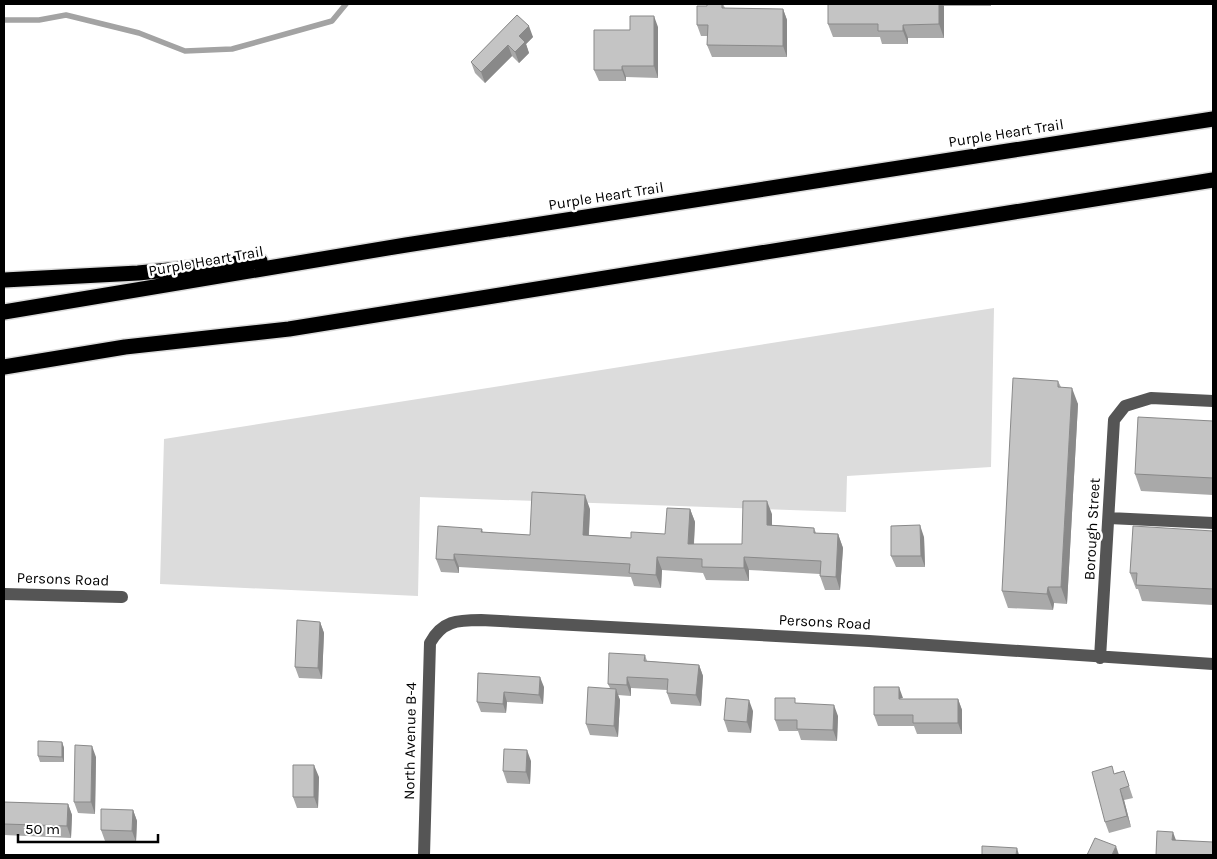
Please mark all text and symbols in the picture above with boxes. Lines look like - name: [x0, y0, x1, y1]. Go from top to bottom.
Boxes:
- street label: Purple Heart Trail: [947, 115, 1065, 151]
- street label: Purple Heart Trail: [547, 178, 665, 214]
- street label: Purple Heart Trail: [147, 242, 265, 280]
- street label: Borough Street: [1080, 477, 1104, 581]
- street label: Persons Road: [16, 568, 110, 590]
- street label: Persons Road: [778, 611, 872, 633]
- street label: North Avenue B-4: [400, 681, 420, 800]
- scale bar: [18, 812, 158, 844]
- text: 50 m: [25, 820, 60, 838]

